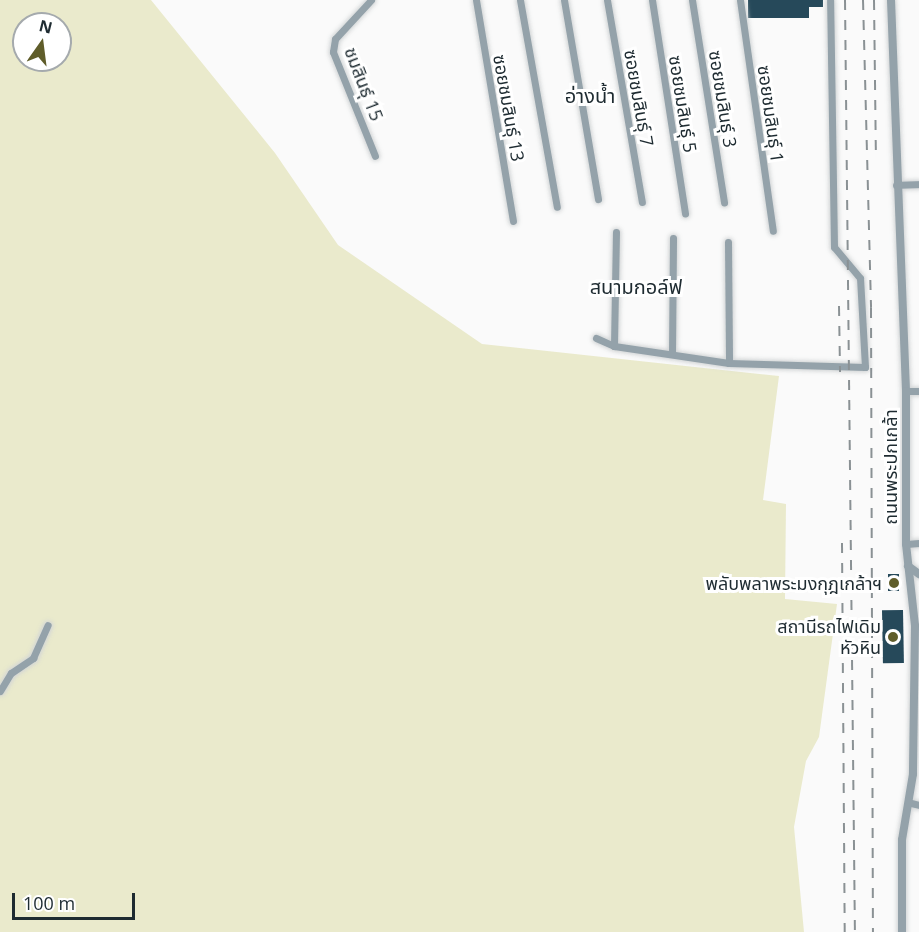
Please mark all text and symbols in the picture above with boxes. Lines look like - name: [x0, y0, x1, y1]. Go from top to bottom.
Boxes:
- north arrow: [12, 12, 72, 72]
- text: N: [37, 14, 55, 39]
- street label: ชมสินธุ์ 15: [340, 44, 388, 124]
- street label: ซอยชมสินธุ์ 7: [620, 48, 658, 148]
- street label: ซอยชมสินธุ์ 3: [705, 49, 741, 149]
- street label: ซอยชมสินธุ์ 13: [489, 53, 529, 163]
- street label: ซอยชมสินธุ์ 5: [665, 54, 701, 154]
- street label: ซอยชมสินธุ์ 1: [753, 64, 789, 164]
- district label: อ่างน้ำ: [565, 83, 615, 107]
- district label: สนามกอล์ฟ: [590, 274, 682, 298]
- street label: ถนนพระปกเกล้า: [879, 409, 901, 525]
- place label: พลับพลาพระมงกุฎเกล้าฯ: [705, 572, 882, 594]
- marker: พลับพลาพระมงกุฎเกล้าฯ: [887, 576, 901, 590]
- place label: สถานีรถไฟเดิม หัวหิน: [777, 616, 881, 658]
- marker: สถานีรถไฟเดิม หัวหิน: [886, 630, 900, 644]
- scale bar: [15, 881, 138, 919]
- text: 100 m: [23, 891, 75, 915]

